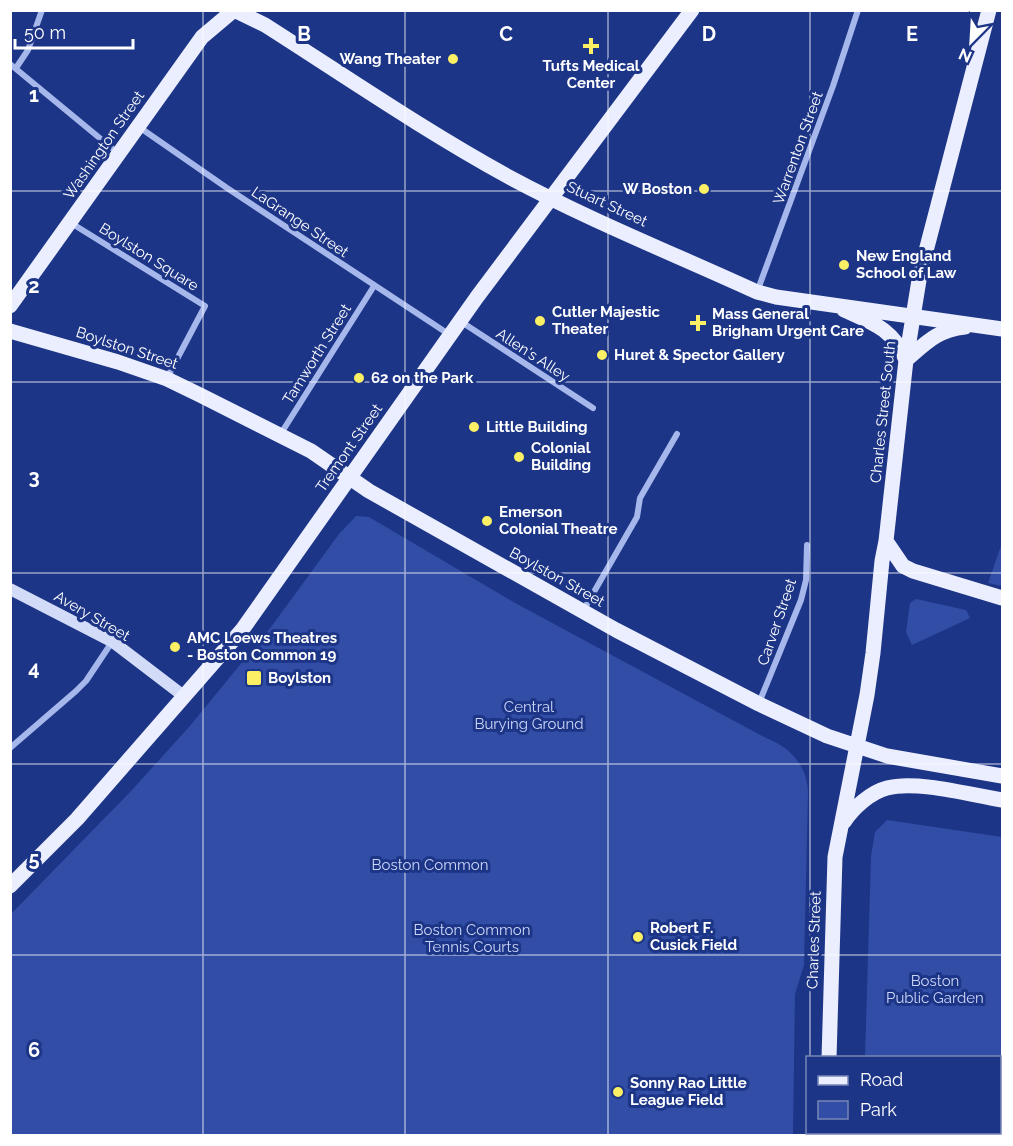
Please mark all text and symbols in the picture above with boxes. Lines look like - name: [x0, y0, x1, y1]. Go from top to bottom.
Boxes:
- scale bar: [15, 12, 134, 50]
- north arrow: [941, 12, 1001, 72]
- text: 50 m: [24, 22, 66, 43]
- text: B: [297, 22, 311, 46]
- text: C: [499, 22, 513, 46]
- text: D: [702, 22, 716, 46]
- text: E: [906, 22, 918, 46]
- marker: Tufts Medical Center: [582, 37, 600, 55]
- text: N: [956, 44, 975, 66]
- place label: Wang Theater: [339, 50, 441, 68]
- marker: Wang Theater: [446, 52, 460, 66]
- place label: Tufts Medical Center: [542, 57, 640, 92]
- text: 1: [29, 83, 39, 107]
- street label: Washington Street: [60, 87, 148, 203]
- street label: Warrenton Street: [769, 89, 827, 207]
- street label: Stuart Street: [564, 178, 650, 230]
- place label: W Boston: [623, 180, 692, 198]
- marker: W Boston: [697, 182, 711, 196]
- street label: LaGrange Street: [248, 183, 352, 261]
- street label: Boylston Square: [96, 219, 202, 295]
- place label: New England School of Law: [856, 247, 957, 282]
- marker: New England School of Law: [837, 258, 851, 272]
- text: 2: [28, 274, 40, 298]
- street label: Tamworth Street: [279, 301, 355, 407]
- place label: Cutler Majestic Theater: [552, 303, 660, 338]
- place label: Mass General Brigham Urgent Care: [712, 305, 864, 340]
- marker: Cutler Majestic Theater: [533, 314, 547, 328]
- marker: Mass General Brigham Urgent Care: [689, 314, 707, 332]
- street label: Boylston Street: [74, 323, 180, 373]
- street label: Allen's Alley: [493, 325, 573, 385]
- street label: Charles Street South: [867, 340, 899, 484]
- place label: Huret & Spector Gallery: [614, 346, 785, 364]
- marker: Huret & Spector Gallery: [595, 348, 609, 362]
- place label: 62 on the Park: [371, 369, 474, 387]
- marker: 62 on the Park: [352, 371, 366, 385]
- street label: Tremont Street: [312, 400, 386, 496]
- place label: Little Building: [486, 418, 588, 436]
- marker: Little Building: [467, 420, 481, 434]
- place label: Colonial Building: [531, 439, 591, 474]
- marker: Colonial Building: [512, 450, 526, 464]
- text: 3: [28, 465, 40, 489]
- place label: Emerson Colonial Theatre: [499, 503, 618, 538]
- marker: Emerson Colonial Theatre: [480, 514, 494, 528]
- street label: Boylston Street: [506, 543, 608, 611]
- street label: Carver Street: [754, 576, 800, 668]
- street label: Avery Street: [51, 587, 133, 645]
- place label: AMC Loews Theatres - Boston Common 19: [187, 629, 337, 664]
- marker: AMC Loews Theatres - Boston Common 19: [168, 640, 182, 654]
- text: 4: [28, 656, 40, 680]
- marker: Boylston: [245, 669, 263, 687]
- place label: Boylston: [268, 669, 331, 687]
- park label: Central Burying Ground: [474, 698, 584, 733]
- text: 5: [28, 847, 40, 871]
- park label: Boston Common: [371, 856, 489, 874]
- street label: Charles Street: [803, 891, 825, 989]
- place label: Robert F. Cusick Field: [650, 919, 737, 954]
- park label: Boston Common Tennis Courts: [413, 921, 531, 956]
- marker: Robert F. Cusick Field: [631, 930, 645, 944]
- park label: Boston Public Garden: [886, 972, 984, 1007]
- text: 6: [28, 1038, 40, 1062]
- legend: [806, 1056, 1001, 1134]
- text: Road: [860, 1069, 903, 1090]
- place label: Sonny Rao Little League Field: [630, 1074, 747, 1109]
- marker: Sonny Rao Little League Field: [611, 1085, 625, 1099]
- text: Park: [860, 1099, 897, 1120]

